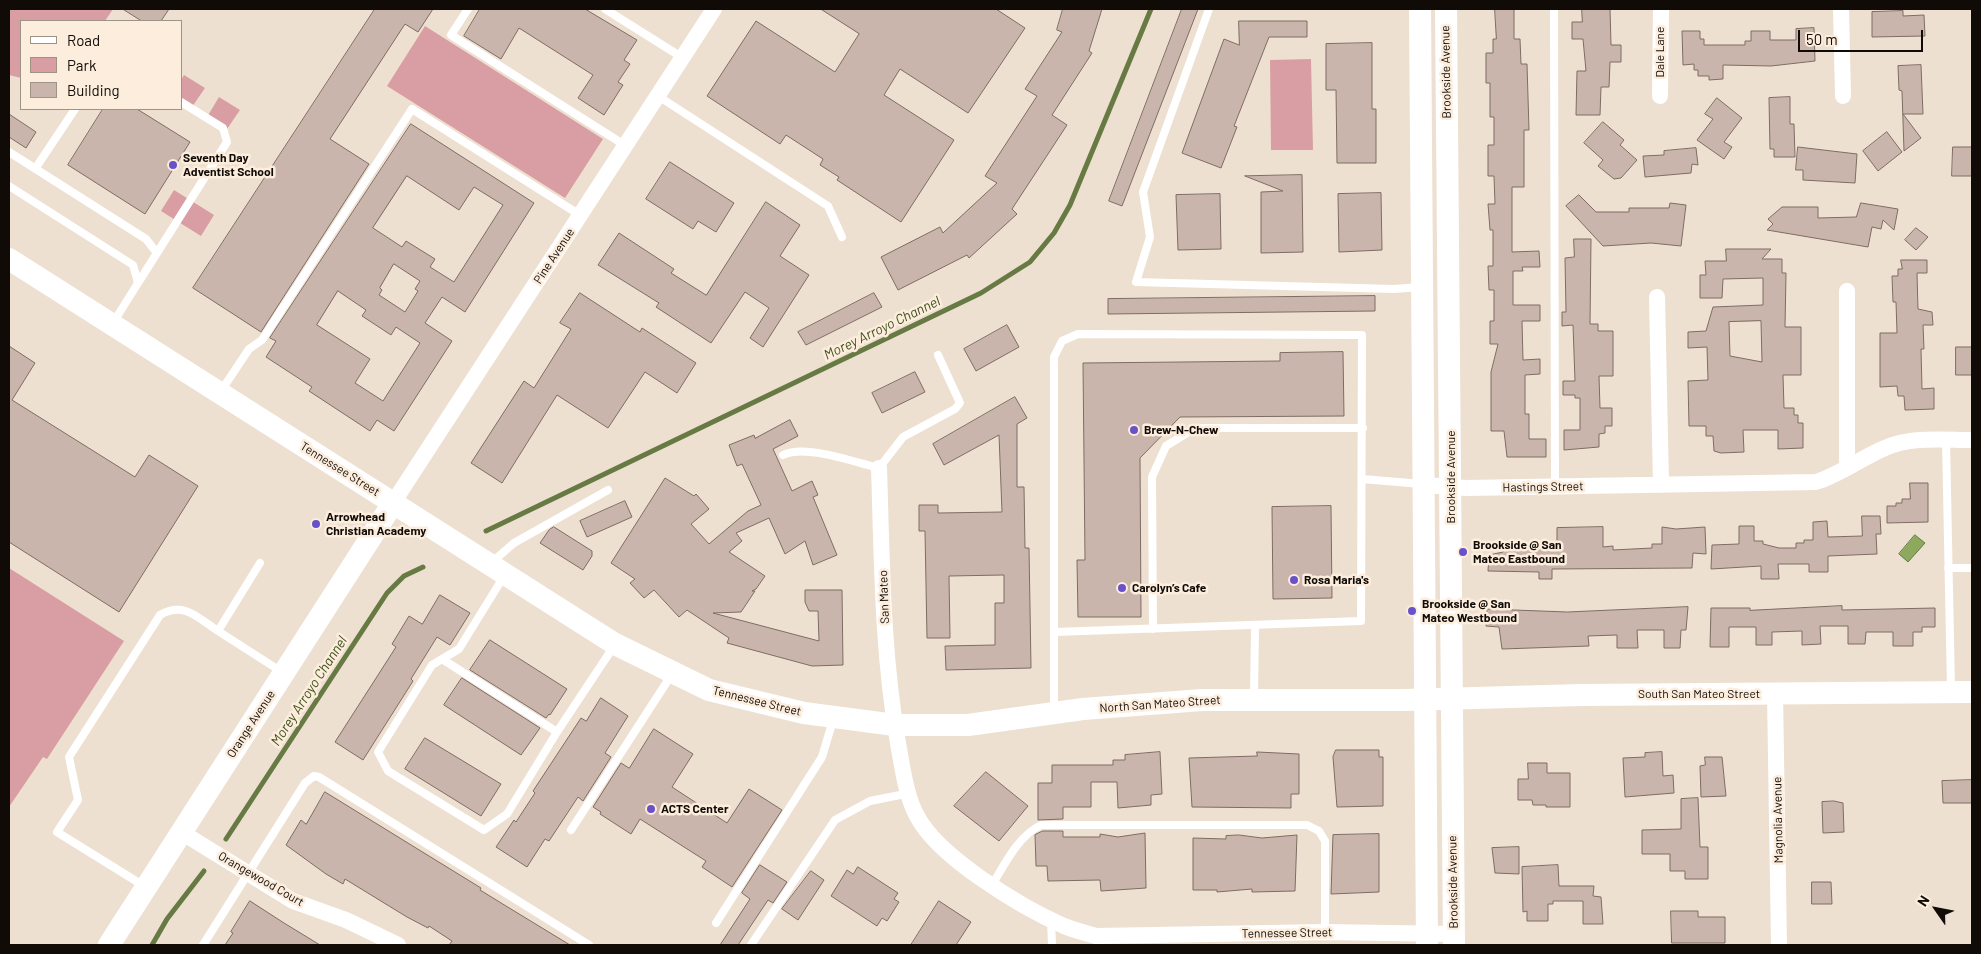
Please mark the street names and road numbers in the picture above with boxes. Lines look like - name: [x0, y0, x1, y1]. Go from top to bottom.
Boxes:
- street label: Brookside Avenue: [1438, 25, 1454, 119]
- street label: Dale Lane: [1653, 27, 1667, 77]
- street label: Pine Avenue: [531, 225, 577, 287]
- street label: Brookside Avenue: [1444, 430, 1458, 524]
- street label: Tennessee Street: [298, 439, 382, 499]
- street label: Hastings Street: [1502, 479, 1584, 495]
- street label: San Mateo: [876, 570, 892, 624]
- street label: Tennessee Street: [711, 683, 803, 719]
- street label: Orange Avenue: [224, 687, 278, 761]
- street label: South San Mateo Street: [1638, 687, 1760, 701]
- street label: North San Mateo Street: [1099, 693, 1221, 715]
- street label: Magnolia Avenue: [1770, 777, 1786, 863]
- street label: Brookside Avenue: [1445, 835, 1461, 929]
- street label: Orangewood Court: [216, 849, 306, 909]
- street label: Tennessee Street: [1241, 925, 1333, 941]

